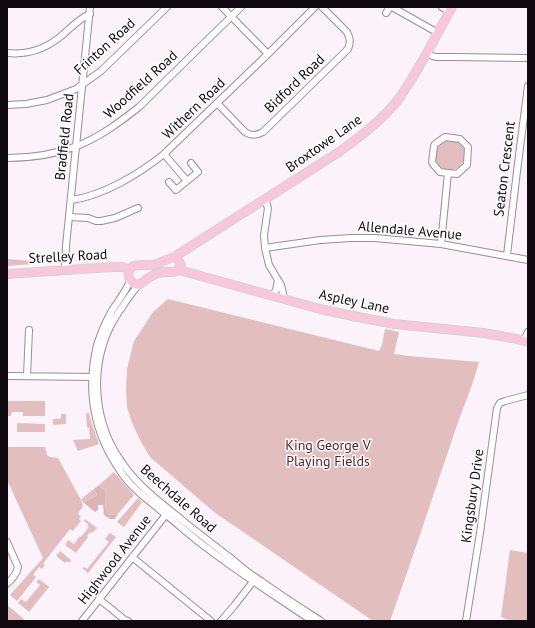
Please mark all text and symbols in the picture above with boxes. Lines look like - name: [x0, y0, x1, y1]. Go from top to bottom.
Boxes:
- street label: Frinton Road: [71, 15, 139, 79]
- street label: Woodfield Road: [101, 48, 181, 122]
- street label: Bidford Road: [261, 51, 329, 117]
- street label: Withern Road: [159, 75, 229, 143]
- street label: Bradfield Road: [52, 93, 78, 181]
- street label: Broxtowe Lane: [283, 112, 365, 176]
- street label: Seaton Crescent: [491, 120, 519, 218]
- street label: Allendale Avenue: [357, 218, 463, 244]
- street label: Strelley Road: [28, 247, 108, 267]
- street label: Aspley Lane: [317, 286, 391, 318]
- park label: King George V Playing Fields: [285, 438, 371, 470]
- street label: Kingsbury Drive: [458, 448, 488, 544]
- street label: Beechdale Road: [137, 461, 219, 537]
- street label: Highwood Avenue: [75, 512, 155, 608]

